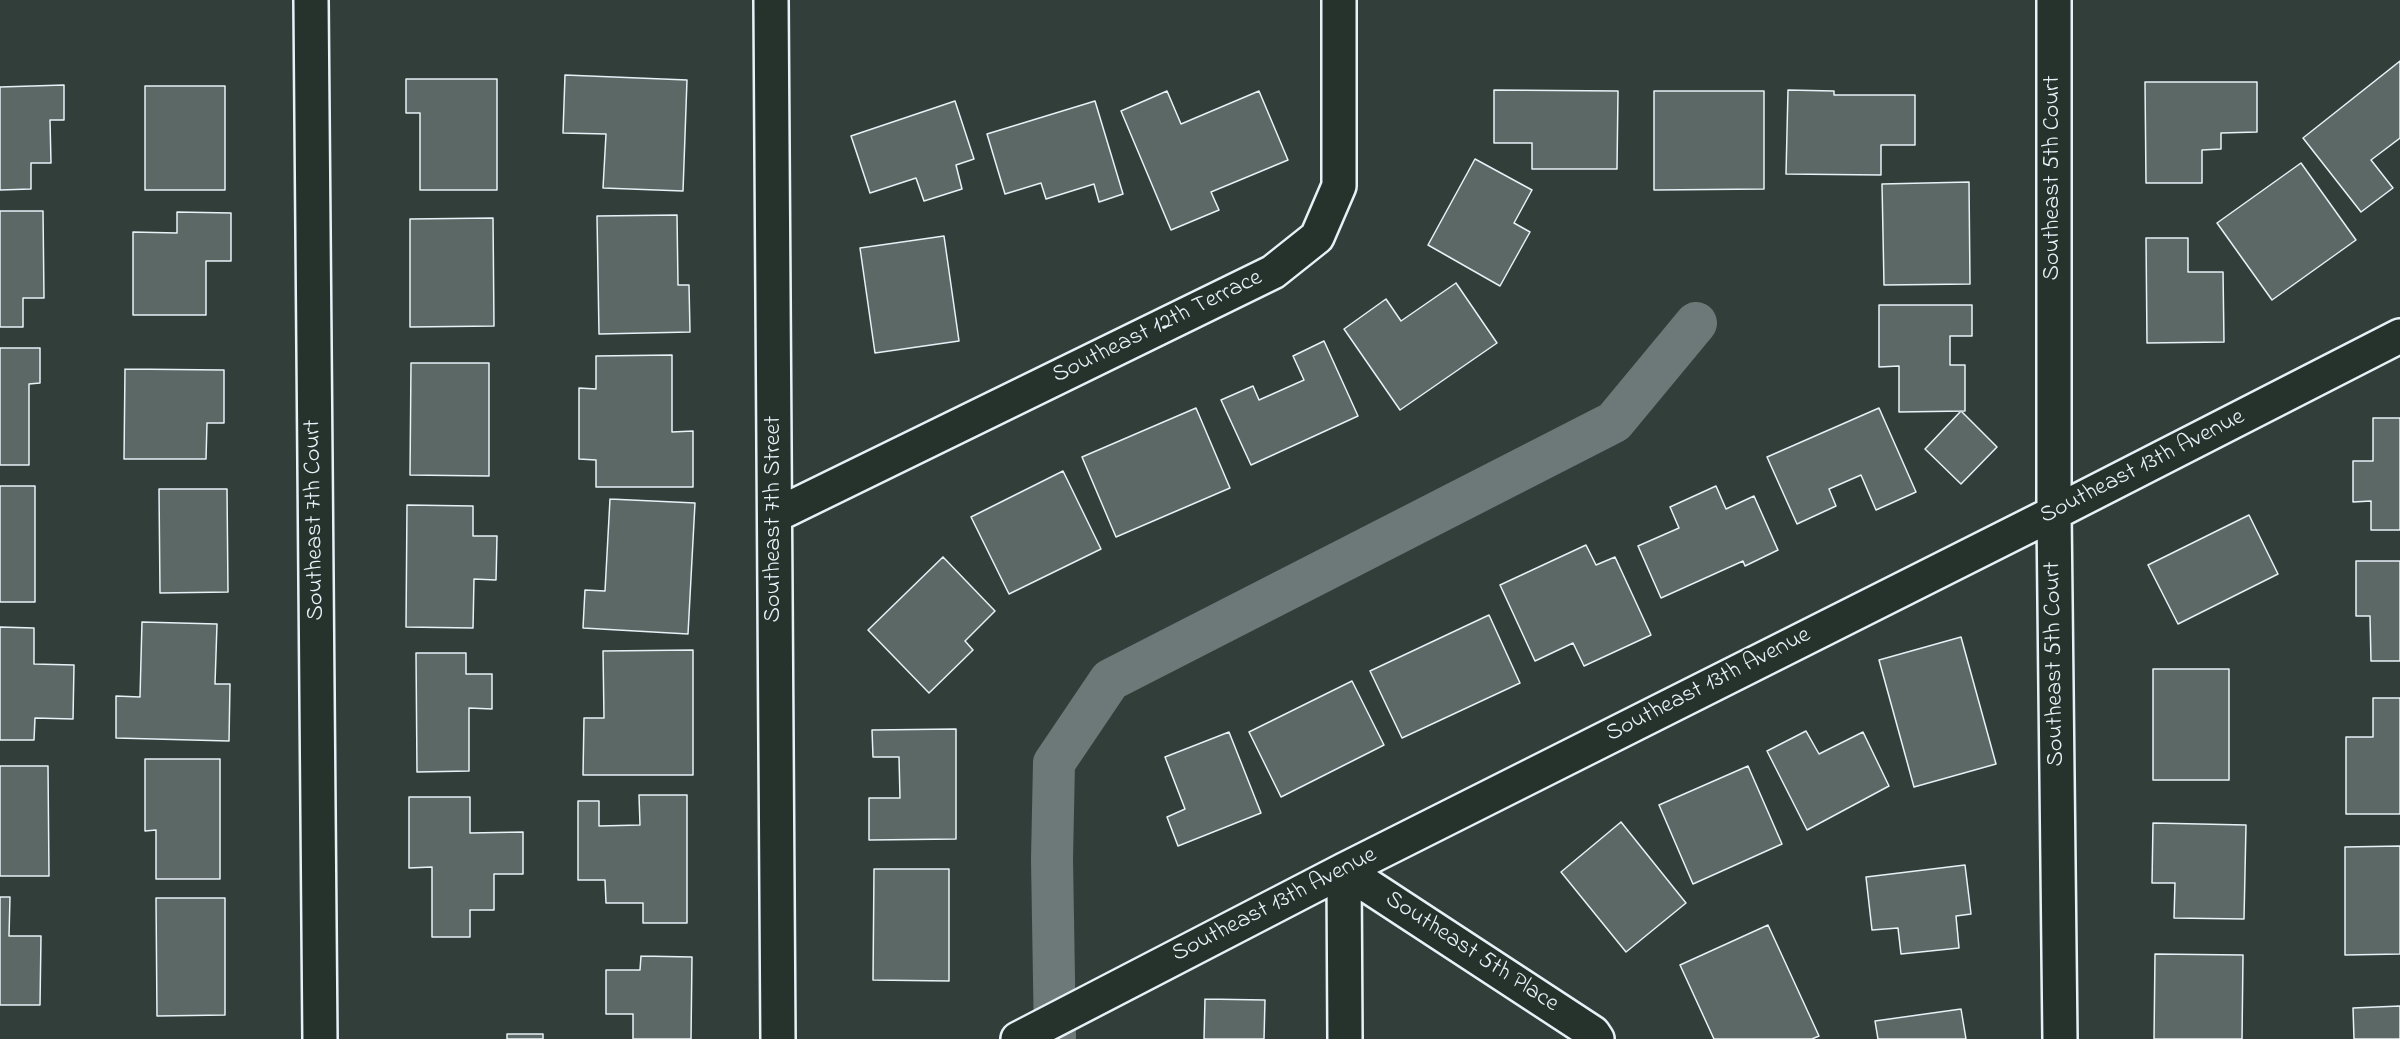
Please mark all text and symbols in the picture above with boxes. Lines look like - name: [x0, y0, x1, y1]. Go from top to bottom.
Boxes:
- street label: Southeast 5th Court: [2040, 75, 2068, 281]
- street label: Southeast 12th Terrace: [1048, 265, 1268, 391]
- street label: Southeast 13th Avenue: [2036, 404, 2250, 532]
- street label: Southeast 7th Street: [761, 416, 789, 622]
- street label: Southeast 7th Court: [300, 419, 332, 621]
- street label: Southeast 5th Court: [2040, 561, 2072, 767]
- street label: Southeast 13th Avenue: [1602, 622, 1816, 750]
- street label: Southeast 13th Avenue: [1168, 842, 1382, 970]
- street label: Southeast 5th Place: [1379, 886, 1563, 1020]

